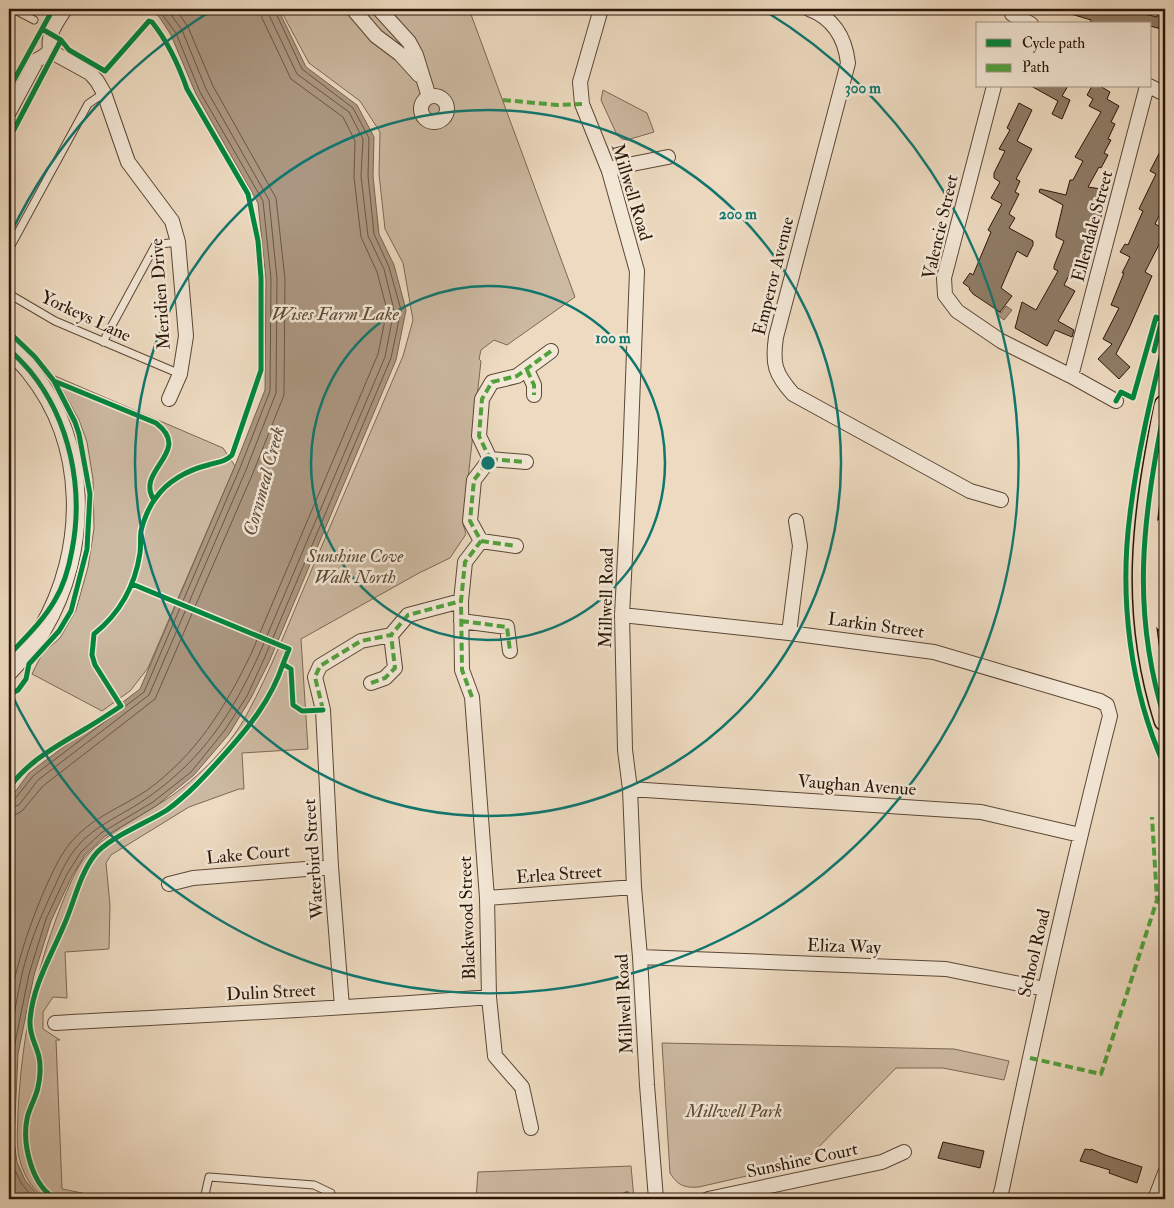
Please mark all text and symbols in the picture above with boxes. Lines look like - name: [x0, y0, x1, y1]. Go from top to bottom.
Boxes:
- legend: [976, 22, 1152, 88]
- text: Cycle path: [1022, 34, 1085, 54]
- text: Path: [1022, 58, 1049, 77]
- text: 300 m: [845, 79, 881, 98]
- street label: Millwell Road: [606, 141, 657, 244]
- street label: Ellendale Street: [1067, 168, 1118, 284]
- street label: Valencie Street: [917, 172, 964, 282]
- text: 200 m: [719, 205, 757, 224]
- street label: Emperor Avenue: [748, 214, 799, 338]
- street label: Meridien Drive: [145, 237, 176, 350]
- street label: Yorkeys Lane: [37, 286, 135, 348]
- water label: Wises Farm Lake: [271, 302, 400, 326]
- text: 100 m: [595, 329, 631, 348]
- water label: Cornmeal Creek: [238, 424, 290, 539]
- centre of rings: [479, 454, 497, 472]
- park label: Sunshine Cove Walk North: [306, 545, 404, 589]
- street label: Millwell Road: [594, 547, 619, 648]
- street label: Larkin Street: [826, 607, 926, 644]
- street label: Vaughan Avenue: [797, 770, 918, 801]
- street label: Waterbird Street: [298, 798, 329, 921]
- street label: Lake Court: [205, 839, 291, 870]
- street label: Blackwood Street: [454, 856, 481, 980]
- street label: Erlea Street: [515, 860, 603, 889]
- street label: School Road: [1013, 907, 1056, 1000]
- street label: Eliza Way: [807, 934, 883, 959]
- street label: Millwell Road: [610, 953, 639, 1055]
- street label: Dulin Street: [226, 979, 317, 1006]
- park label: Millwell Park: [685, 1100, 782, 1123]
- street label: Sunshine Court: [744, 1137, 860, 1184]

